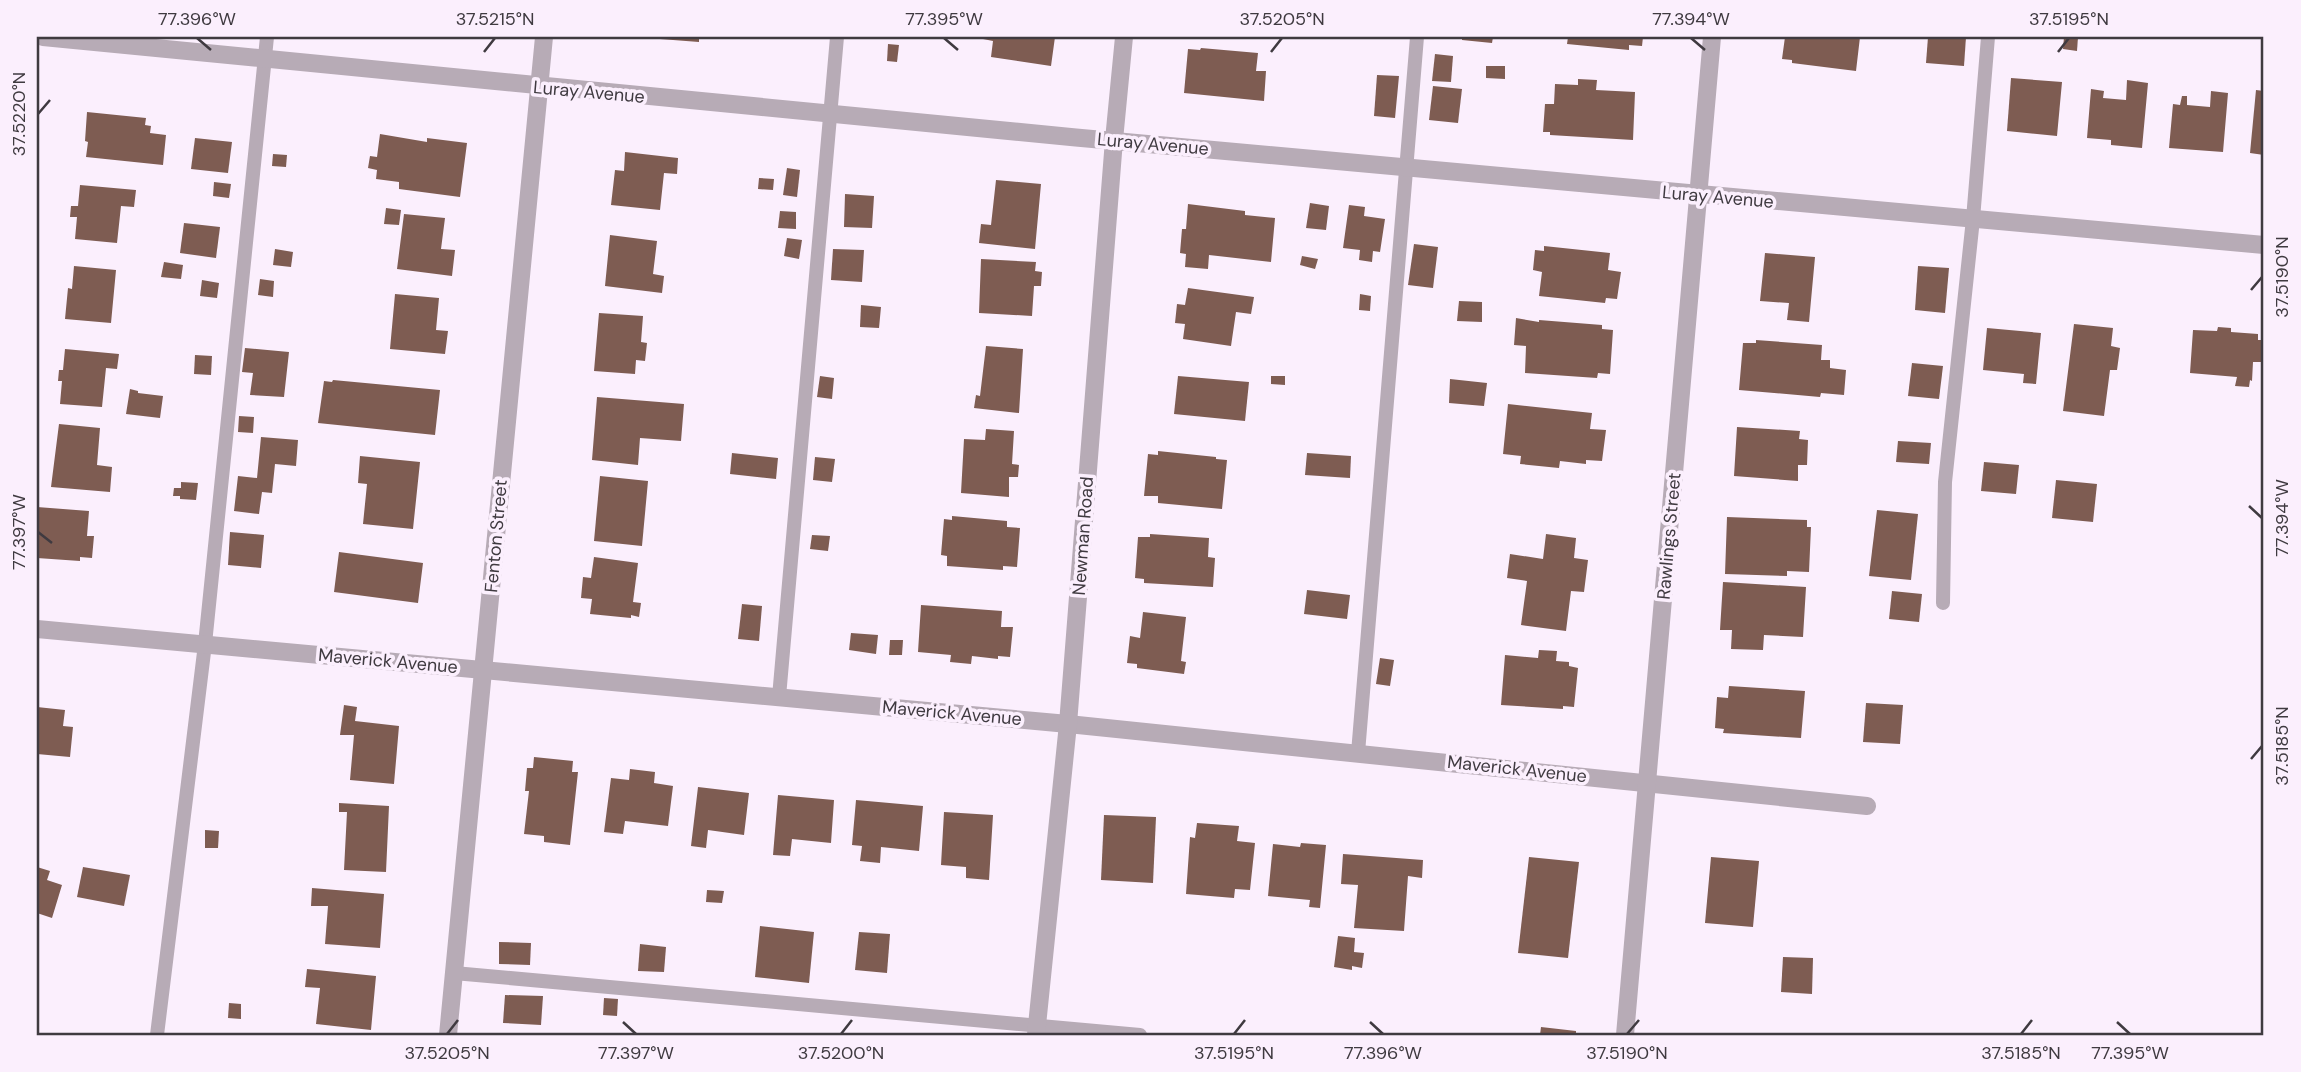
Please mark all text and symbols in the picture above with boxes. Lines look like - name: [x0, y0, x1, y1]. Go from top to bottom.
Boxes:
- text: 77.396°W: [158, 7, 236, 31]
- text: 37.5215°N: [456, 7, 534, 31]
- text: 77.395°W: [905, 7, 983, 31]
- text: 37.5205°N: [1239, 7, 1325, 31]
- text: 77.394°W: [1652, 7, 1730, 31]
- text: 37.5195°N: [2029, 7, 2109, 31]
- text: 37.5220°N: [7, 72, 31, 156]
- street label: Luray Avenue: [532, 75, 646, 109]
- street label: Luray Avenue: [1096, 127, 1210, 161]
- street label: Luray Avenue: [1661, 180, 1775, 214]
- text: 37.5190°N: [2270, 236, 2294, 318]
- street label: Rawlings Street: [1651, 472, 1687, 600]
- street label: Newman Road: [1067, 476, 1099, 596]
- street label: Fenton Street: [479, 478, 513, 594]
- text: 77.394°W: [2270, 479, 2294, 557]
- text: 77.397°W: [7, 494, 31, 570]
- street label: Maverick Avenue: [317, 643, 459, 679]
- street label: Maverick Avenue: [881, 695, 1023, 731]
- text: 37.5185°N: [2270, 706, 2294, 786]
- street label: Maverick Avenue: [1446, 750, 1588, 788]
- text: 37.5205°N: [404, 1041, 490, 1065]
- text: 77.397°W: [598, 1041, 674, 1065]
- text: 37.5200°N: [798, 1041, 884, 1065]
- text: 37.5195°N: [1194, 1041, 1274, 1065]
- text: 77.396°W: [1344, 1041, 1422, 1065]
- text: 37.5190°N: [1586, 1041, 1668, 1065]
- text: 37.5185°N: [1981, 1041, 2061, 1065]
- text: 77.395°W: [2091, 1041, 2169, 1065]

